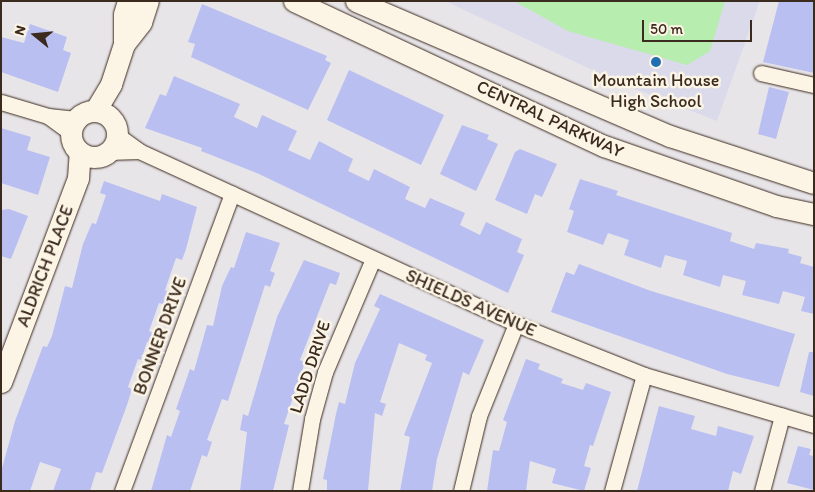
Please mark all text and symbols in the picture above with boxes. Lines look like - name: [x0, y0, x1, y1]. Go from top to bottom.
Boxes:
- north arrow: [10, 10, 60, 60]
- scale bar: [645, 10, 755, 42]
- text: 50 m: [650, 20, 683, 38]
- text: N: [11, 23, 30, 37]
- marker: Mountain House High School: [650, 56, 662, 68]
- place label: Mountain House High School: [593, 70, 719, 112]
- street label: CENTRAL PARKWAY: [473, 75, 627, 163]
- street label: ALDRICH PLACE: [12, 202, 78, 330]
- street label: SHIELDS AVENUE: [403, 265, 539, 341]
- street label: BONNER DRIVE: [129, 274, 191, 398]
- street label: LADD DRIVE: [285, 317, 335, 417]

